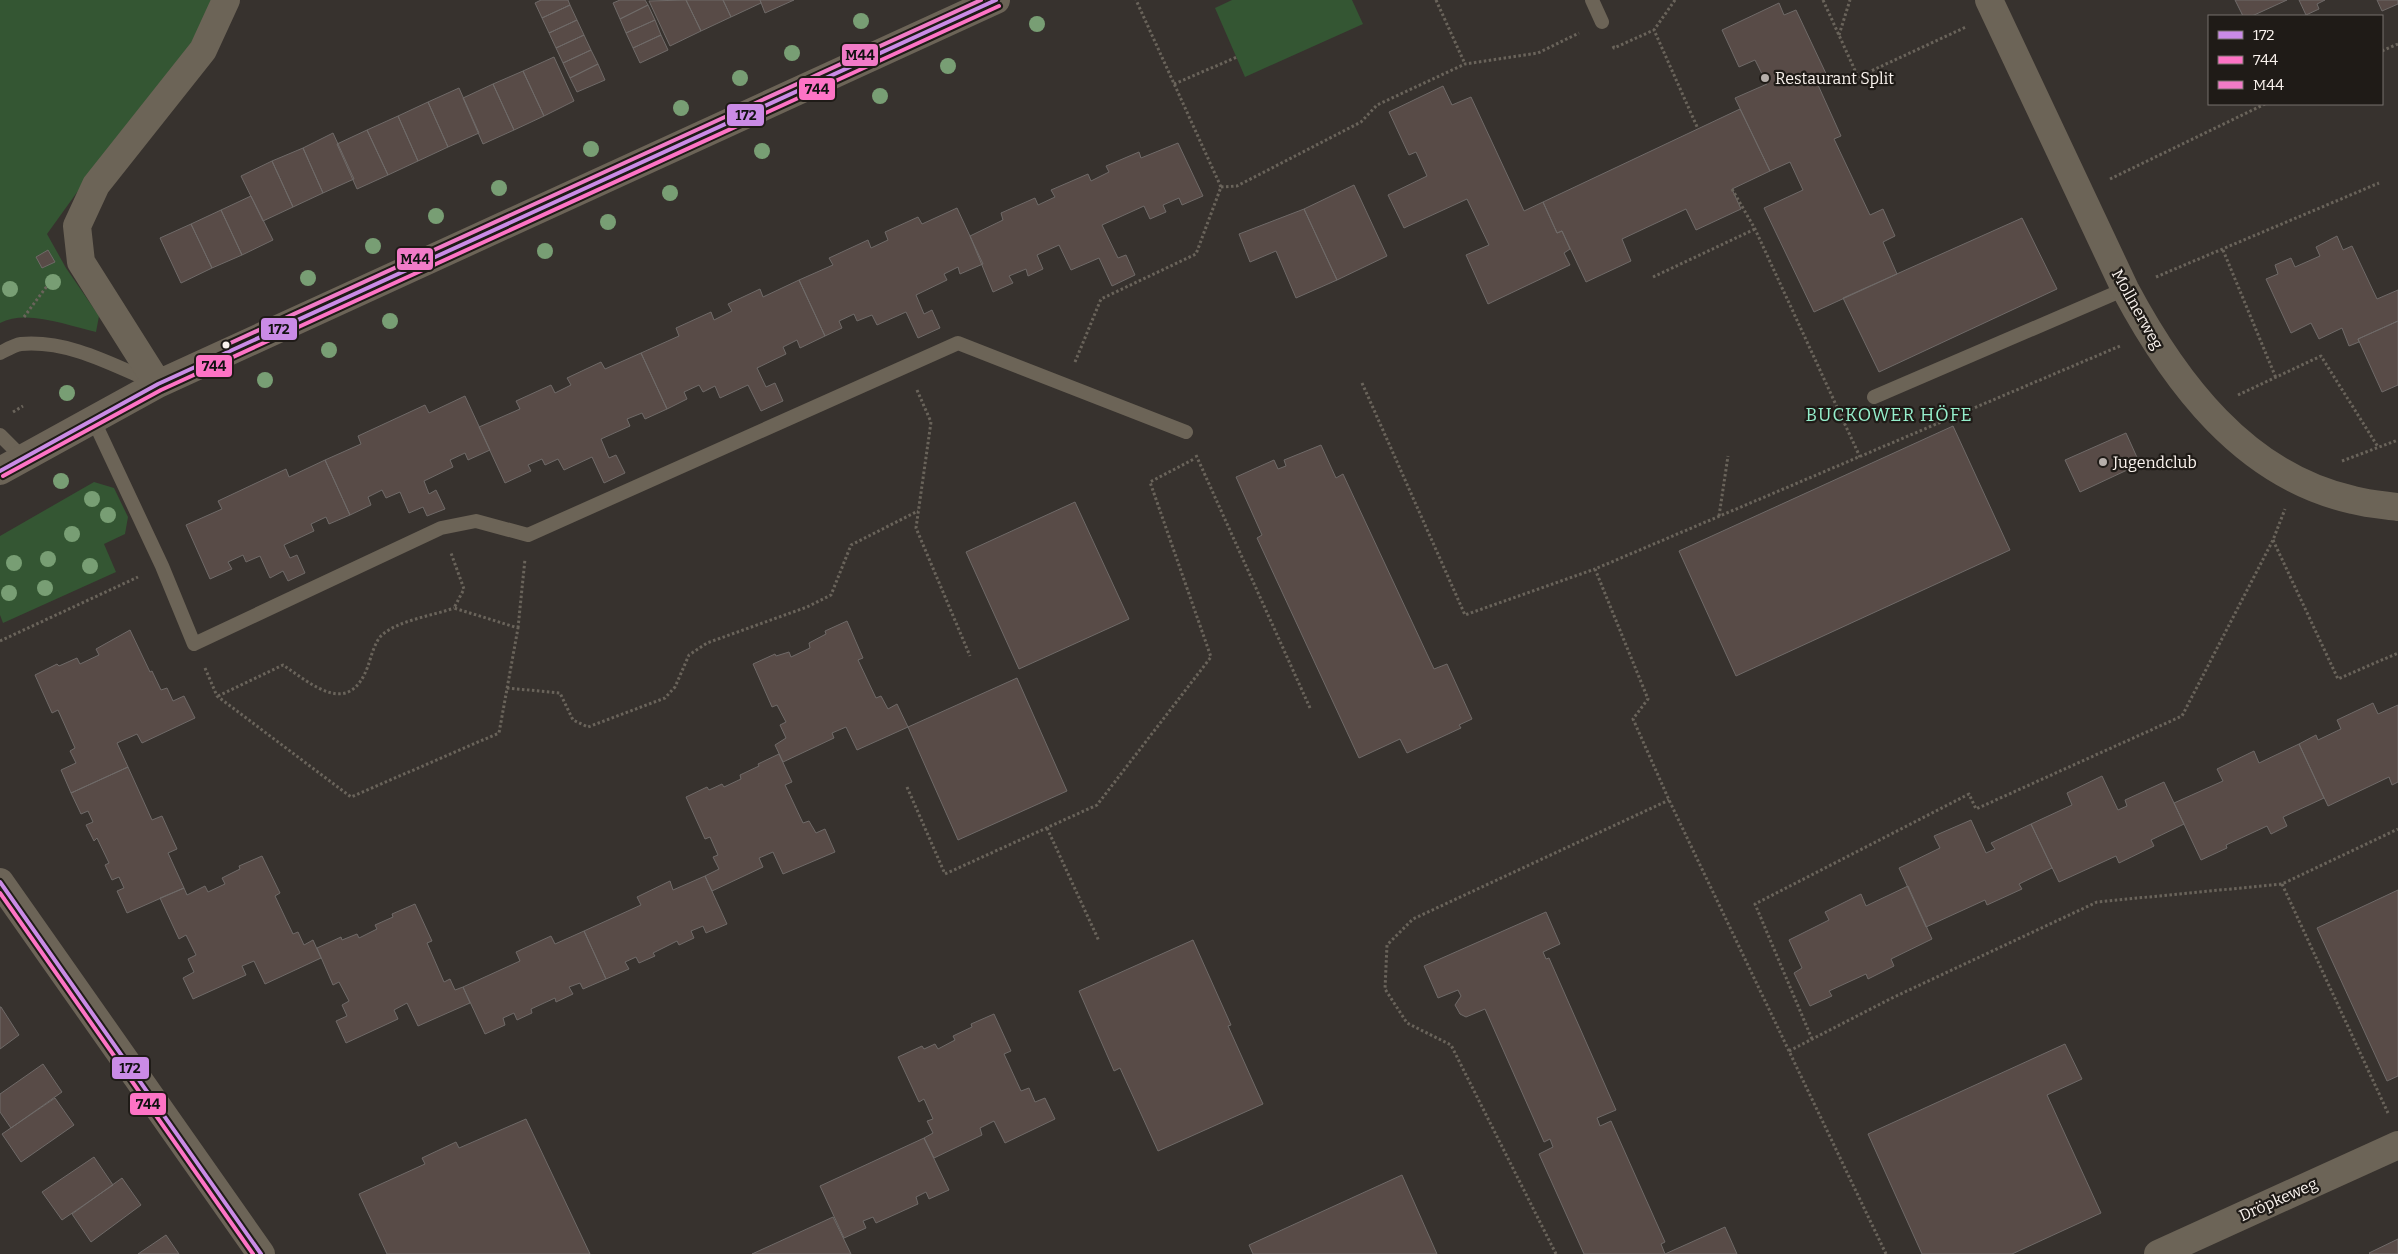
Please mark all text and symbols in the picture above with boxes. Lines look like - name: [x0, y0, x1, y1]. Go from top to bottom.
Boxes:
- legend: [2208, 15, 2383, 105]
- text: 172: [2253, 26, 2275, 44]
- line badge: M44: [841, 43, 879, 67]
- text: M44: [845, 47, 875, 64]
- text: 744: [2253, 51, 2278, 69]
- place label: Restaurant Split: [1775, 69, 1894, 88]
- marker: Restaurant Split: [1759, 72, 1771, 84]
- text: M44: [2253, 76, 2284, 94]
- line badge: 744: [798, 77, 836, 101]
- text: 744: [805, 81, 830, 98]
- line badge: 172: [726, 103, 765, 127]
- text: 172: [735, 107, 757, 124]
- line badge: M44: [396, 247, 434, 271]
- text: M44: [400, 251, 430, 268]
- street label: Mollnerweg: [2108, 266, 2167, 353]
- line badge: 172: [260, 317, 298, 341]
- text: 172: [268, 321, 290, 338]
- unlabelled marker: [221, 340, 231, 350]
- line badge: 744: [195, 354, 233, 378]
- text: 744: [202, 358, 227, 375]
- district label: BUCKOWER HÖFE: [1805, 404, 1973, 426]
- place label: Jugendclub: [2112, 453, 2197, 472]
- marker: Jugendclub: [2097, 456, 2109, 468]
- line badge: 172: [111, 1056, 150, 1080]
- text: 172: [119, 1060, 141, 1077]
- line badge: 744: [129, 1092, 167, 1116]
- text: 744: [136, 1096, 161, 1113]
- street label: Dröpkeweg: [2236, 1174, 2320, 1225]

